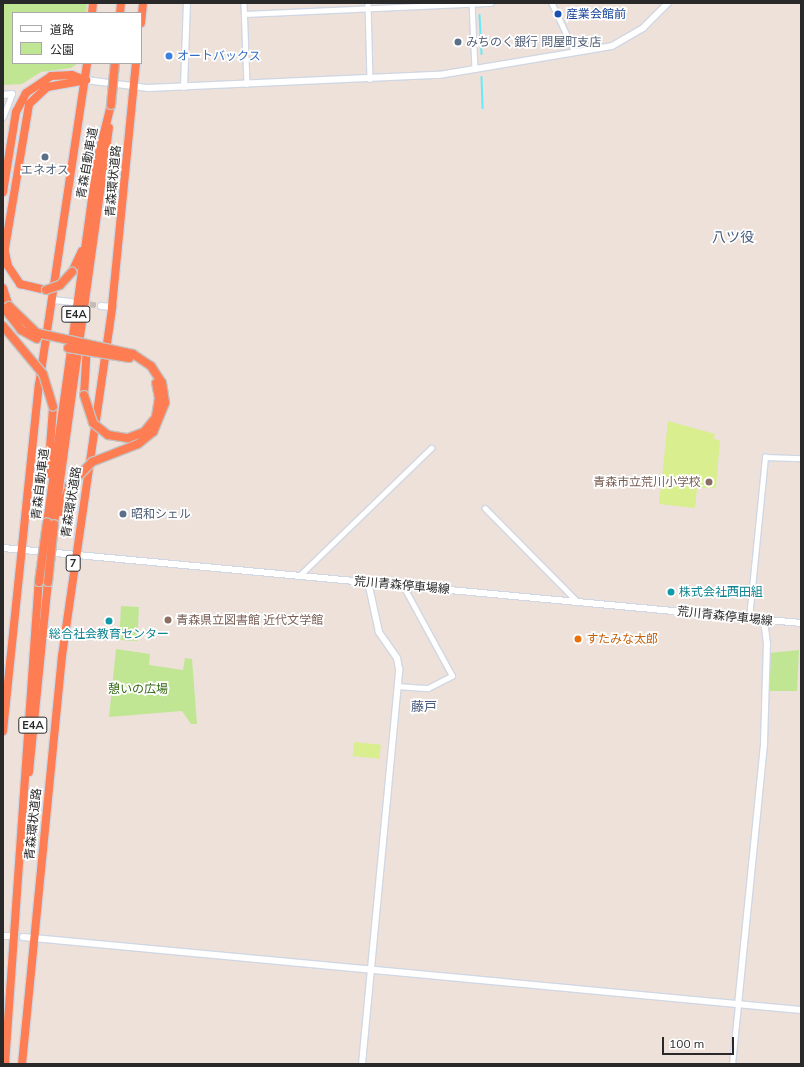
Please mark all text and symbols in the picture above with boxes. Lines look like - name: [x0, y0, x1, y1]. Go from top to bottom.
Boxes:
- place label: 産業会館前: [566, 7, 626, 21]
- marker: 産業会館前: [553, 9, 563, 19]
- legend: [12, 12, 142, 64]
- text: 道路: [50, 22, 74, 37]
- place label: みちのく銀行 問屋町支店: [466, 35, 601, 49]
- marker: みちのく銀行 問屋町支店: [453, 37, 463, 47]
- text: 公園: [50, 42, 74, 57]
- place label: オートバックス: [177, 49, 261, 63]
- marker: オートバックス: [164, 51, 174, 61]
- street label: 青森自動車道: [74, 126, 100, 200]
- street label: 青森環状道路: [103, 145, 123, 217]
- marker: エネオス: [40, 152, 50, 162]
- place label: エネオス: [21, 163, 69, 177]
- district label: 八ツ役: [712, 229, 754, 245]
- road number: E4A: [61, 305, 91, 323]
- street label: 青森自動車道: [28, 447, 52, 521]
- street label: 青森環状道路: [58, 465, 84, 539]
- place label: 青森市立荒川小学校: [593, 475, 701, 489]
- marker: 青森市立荒川小学校: [704, 477, 714, 487]
- place label: 昭和シェル: [131, 507, 191, 521]
- marker: 昭和シェル: [118, 509, 128, 519]
- road number: 7: [65, 554, 81, 572]
- street label: 荒川青森停車場線: [354, 574, 450, 596]
- place label: 株式会社西田組: [679, 585, 763, 599]
- marker: 株式会社西田組: [666, 587, 676, 597]
- street label: 荒川青森停車場線: [677, 604, 773, 628]
- place label: 青森県立図書館 近代文学館: [176, 613, 323, 627]
- marker: 青森県立図書館 近代文学館: [163, 615, 173, 625]
- marker: 総合社会教育センター: [104, 616, 114, 626]
- place label: 総合社会教育センター: [49, 627, 169, 641]
- place label: すたみな太郎: [586, 632, 658, 646]
- marker: すたみな太郎: [573, 634, 583, 644]
- park label: 憩いの広場: [108, 682, 168, 696]
- district label: 藤戸: [411, 698, 437, 714]
- road number: E4A: [18, 716, 48, 734]
- street label: 青森環状道路: [22, 787, 44, 861]
- scale bar: [664, 1029, 736, 1055]
- text: 100 m: [669, 1036, 704, 1051]

